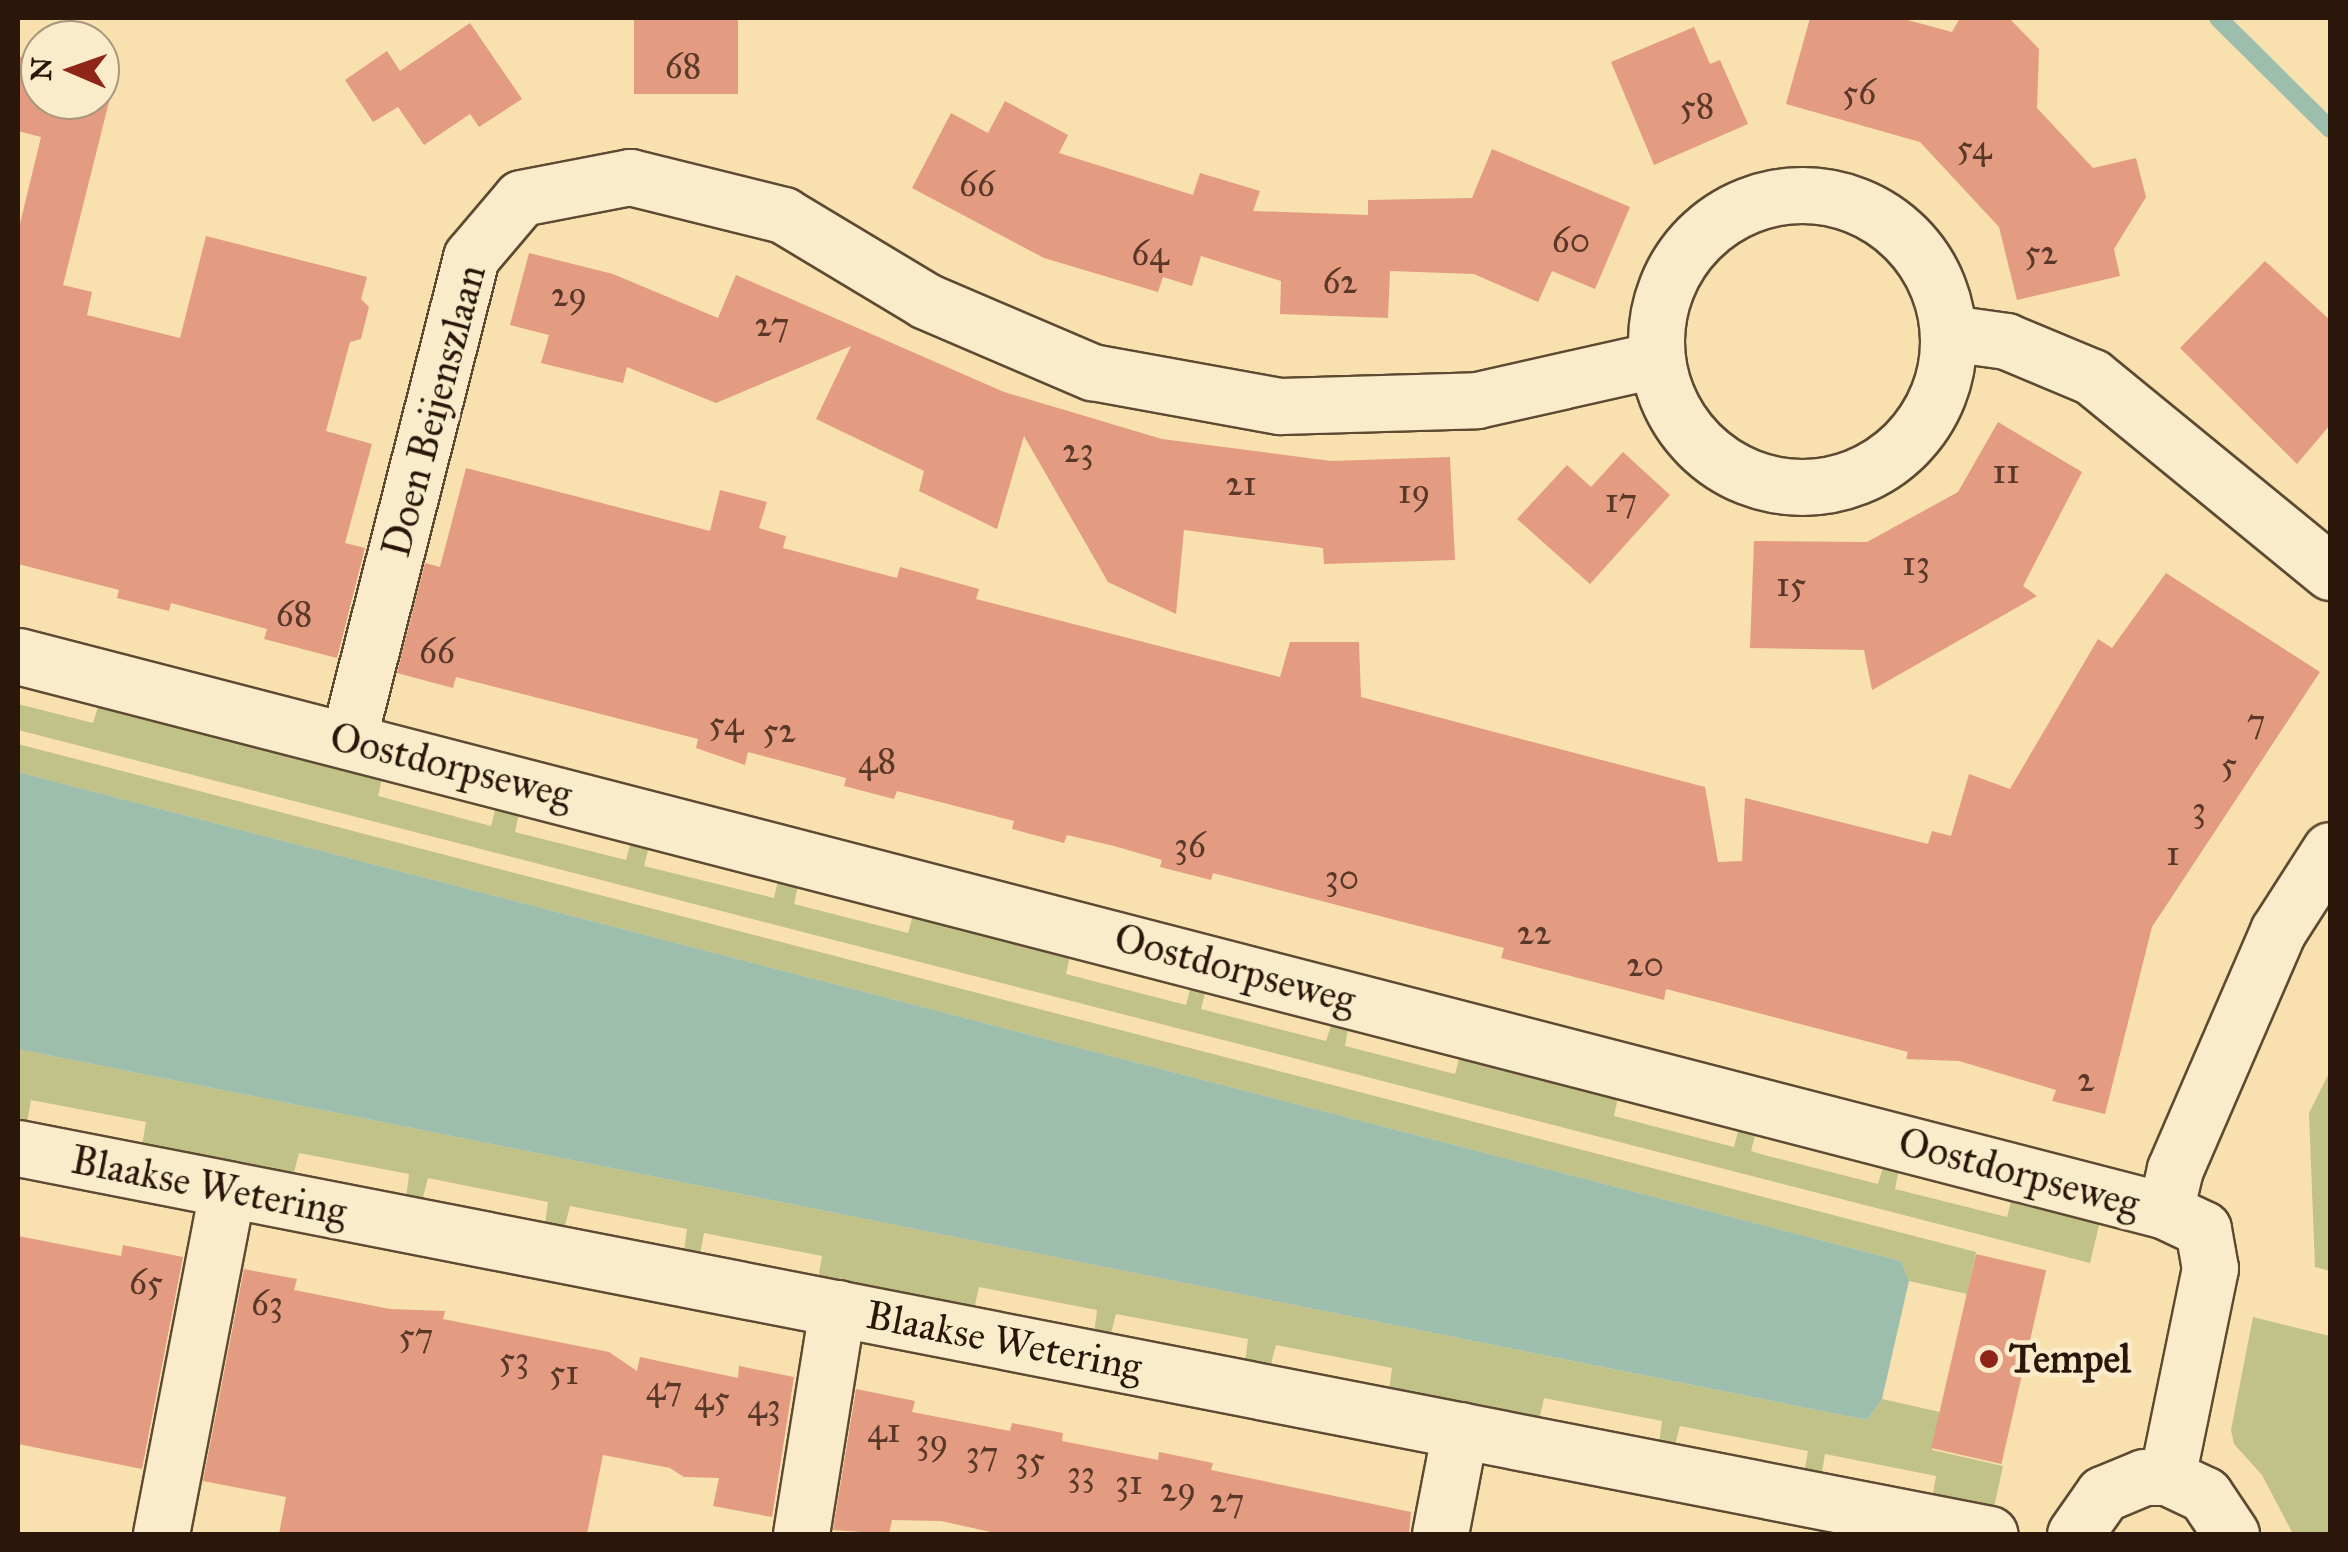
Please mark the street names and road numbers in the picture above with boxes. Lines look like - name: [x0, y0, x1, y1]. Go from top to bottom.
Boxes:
- street label: Doen Beijenszlaan: [372, 260, 496, 562]
- street label: Oostdorpseweg: [325, 713, 577, 819]
- street label: Oostdorpseweg: [1109, 914, 1361, 1024]
- street label: Oostdorpseweg: [1893, 1118, 2145, 1228]
- street label: Blaakse Wetering: [67, 1136, 351, 1236]
- street label: Blaakse Wetering: [862, 1291, 1146, 1391]

